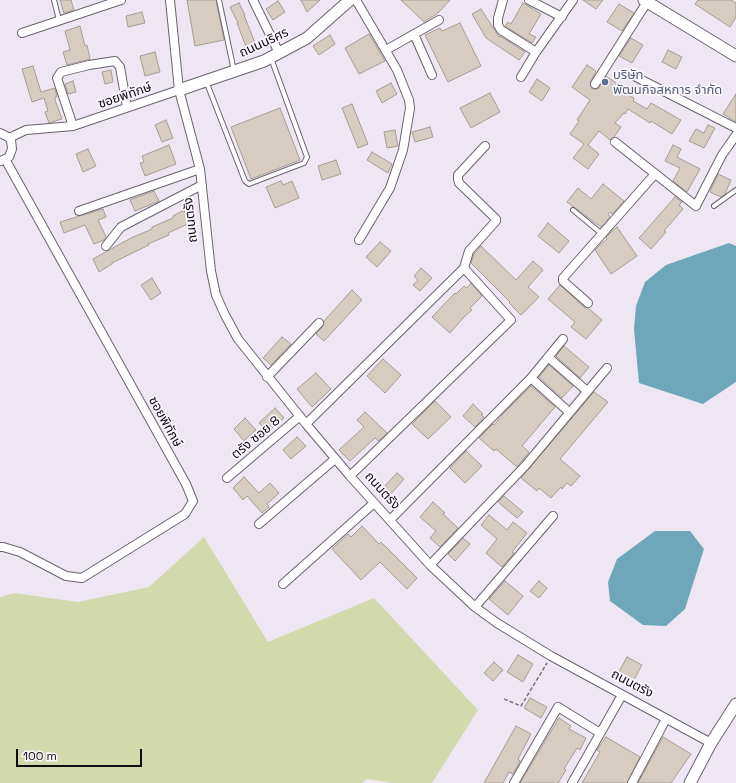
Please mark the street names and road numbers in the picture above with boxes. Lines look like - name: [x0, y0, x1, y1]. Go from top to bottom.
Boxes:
- street label: ถนนนริศร: [237, 25, 291, 61]
- street label: ซอยพิทักษ์: [96, 80, 154, 112]
- street label: ถนนตรัง: [181, 197, 201, 243]
- street label: ซอยพิทักษ์: [145, 394, 185, 450]
- street label: ตรัง ซอย 8: [228, 413, 284, 463]
- street label: ถนนตรัง: [361, 469, 403, 513]
- street label: ถนนตรัง: [608, 666, 656, 702]

